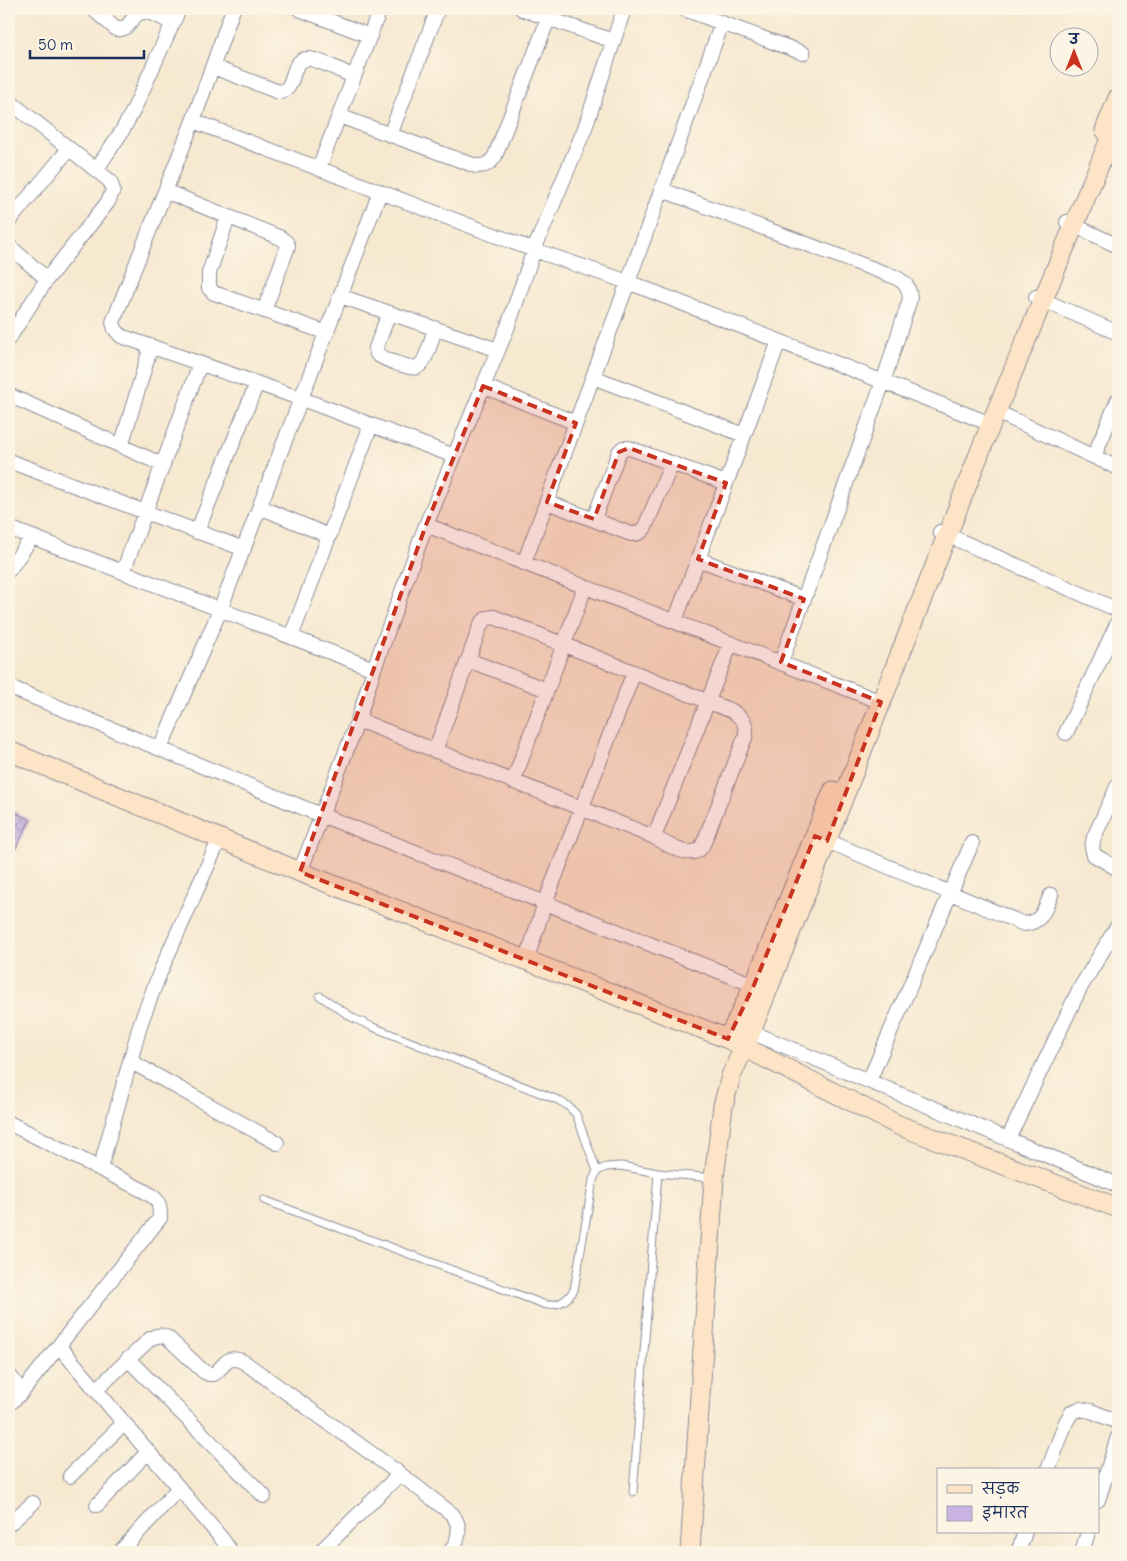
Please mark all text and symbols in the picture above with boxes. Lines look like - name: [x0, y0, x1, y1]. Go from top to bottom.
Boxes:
- scale bar: [30, 28, 144, 60]
- north arrow: [1050, 28, 1100, 78]
- text: उ: [1067, 30, 1080, 48]
- text: 50 m: [38, 35, 73, 54]
- legend: [937, 1468, 1100, 1534]
- text: सड़क: [981, 1479, 1020, 1499]
- text: इमारत: [982, 1503, 1029, 1522]

